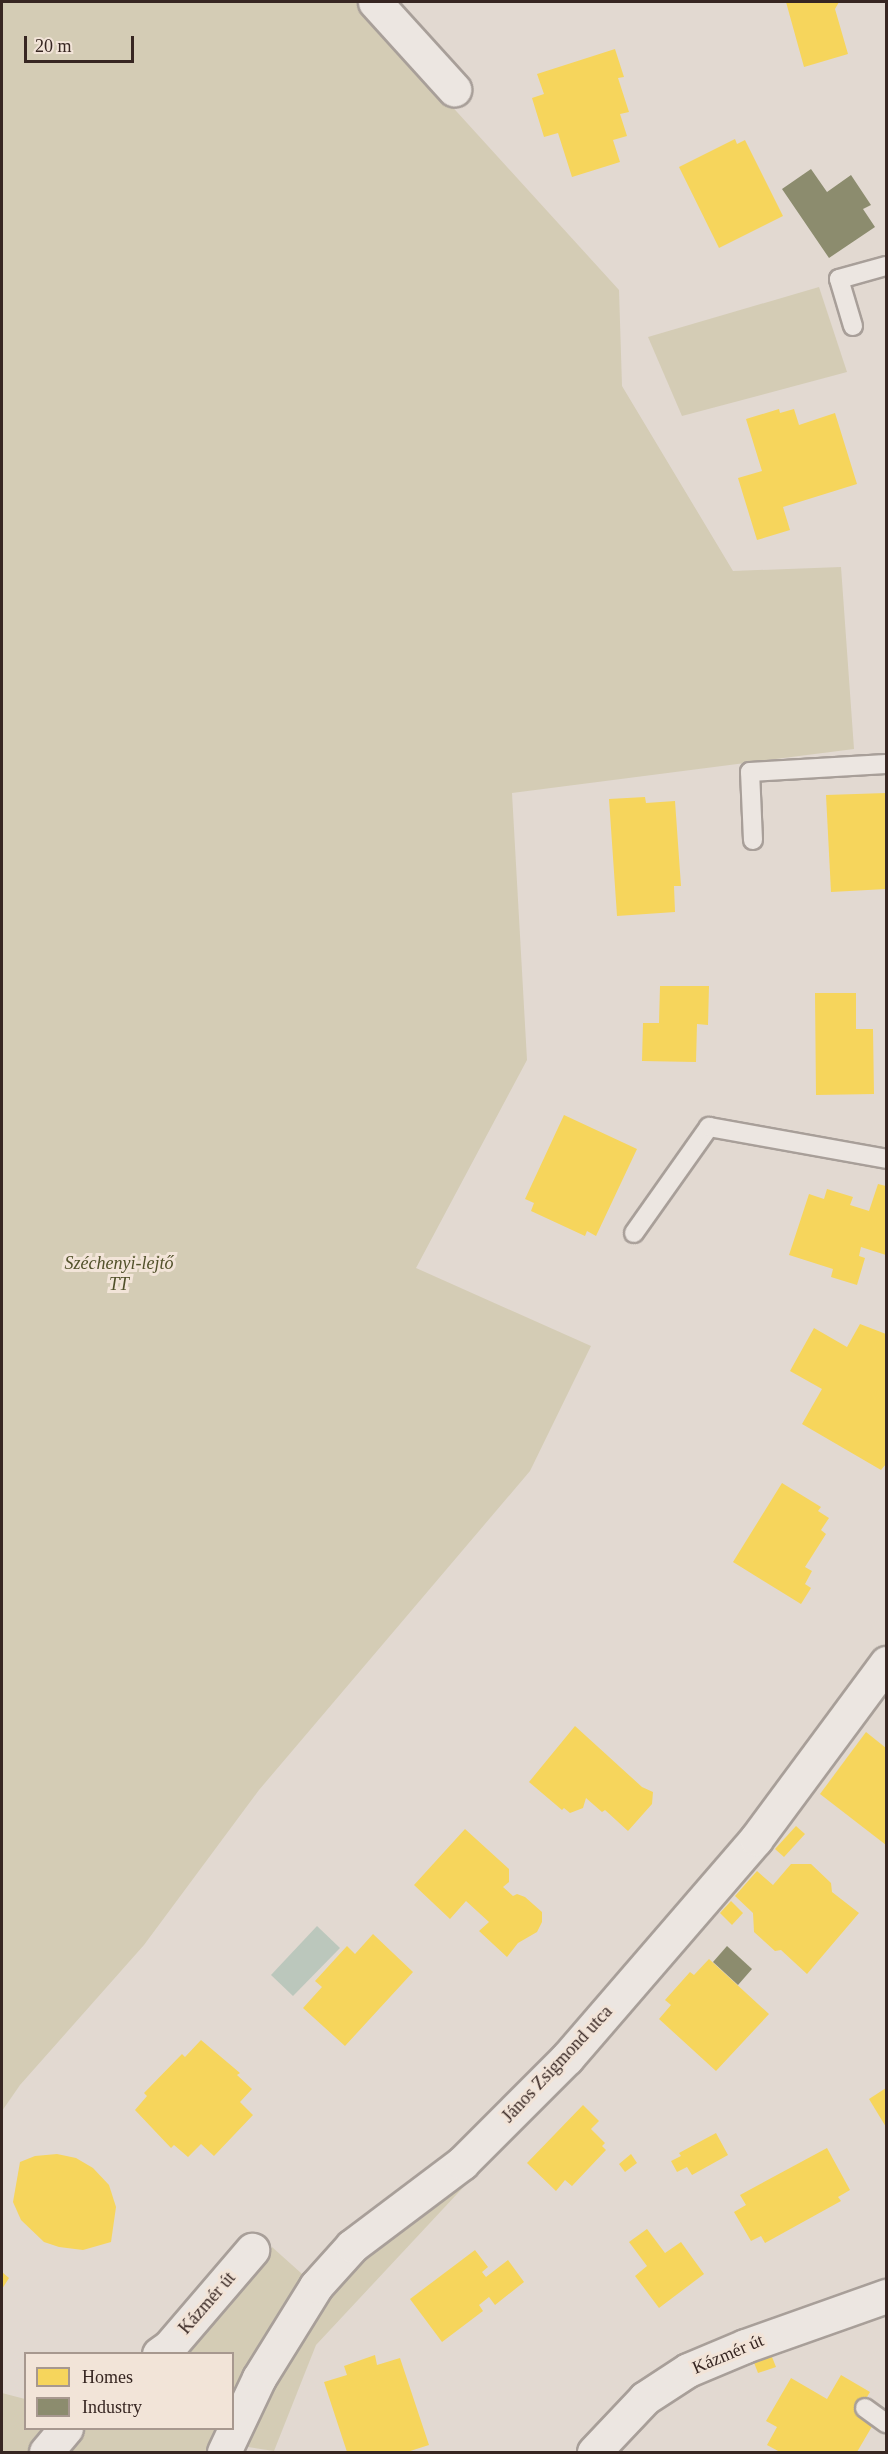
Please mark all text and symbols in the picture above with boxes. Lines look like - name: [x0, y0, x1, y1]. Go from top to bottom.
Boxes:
- scale bar: [27, 24, 136, 62]
- text: 20 m: [35, 36, 72, 56]
- park label: Széchenyi-lejtő TT: [65, 1253, 173, 1296]
- street label: János Zsigmond utca: [497, 2001, 617, 2127]
- street label: Kázmér út: [174, 2267, 240, 2339]
- street label: Kázmér út: [689, 2329, 767, 2379]
- legend: [24, 2352, 234, 2430]
- text: Homes: [82, 2367, 133, 2387]
- text: Industry: [82, 2397, 142, 2417]

